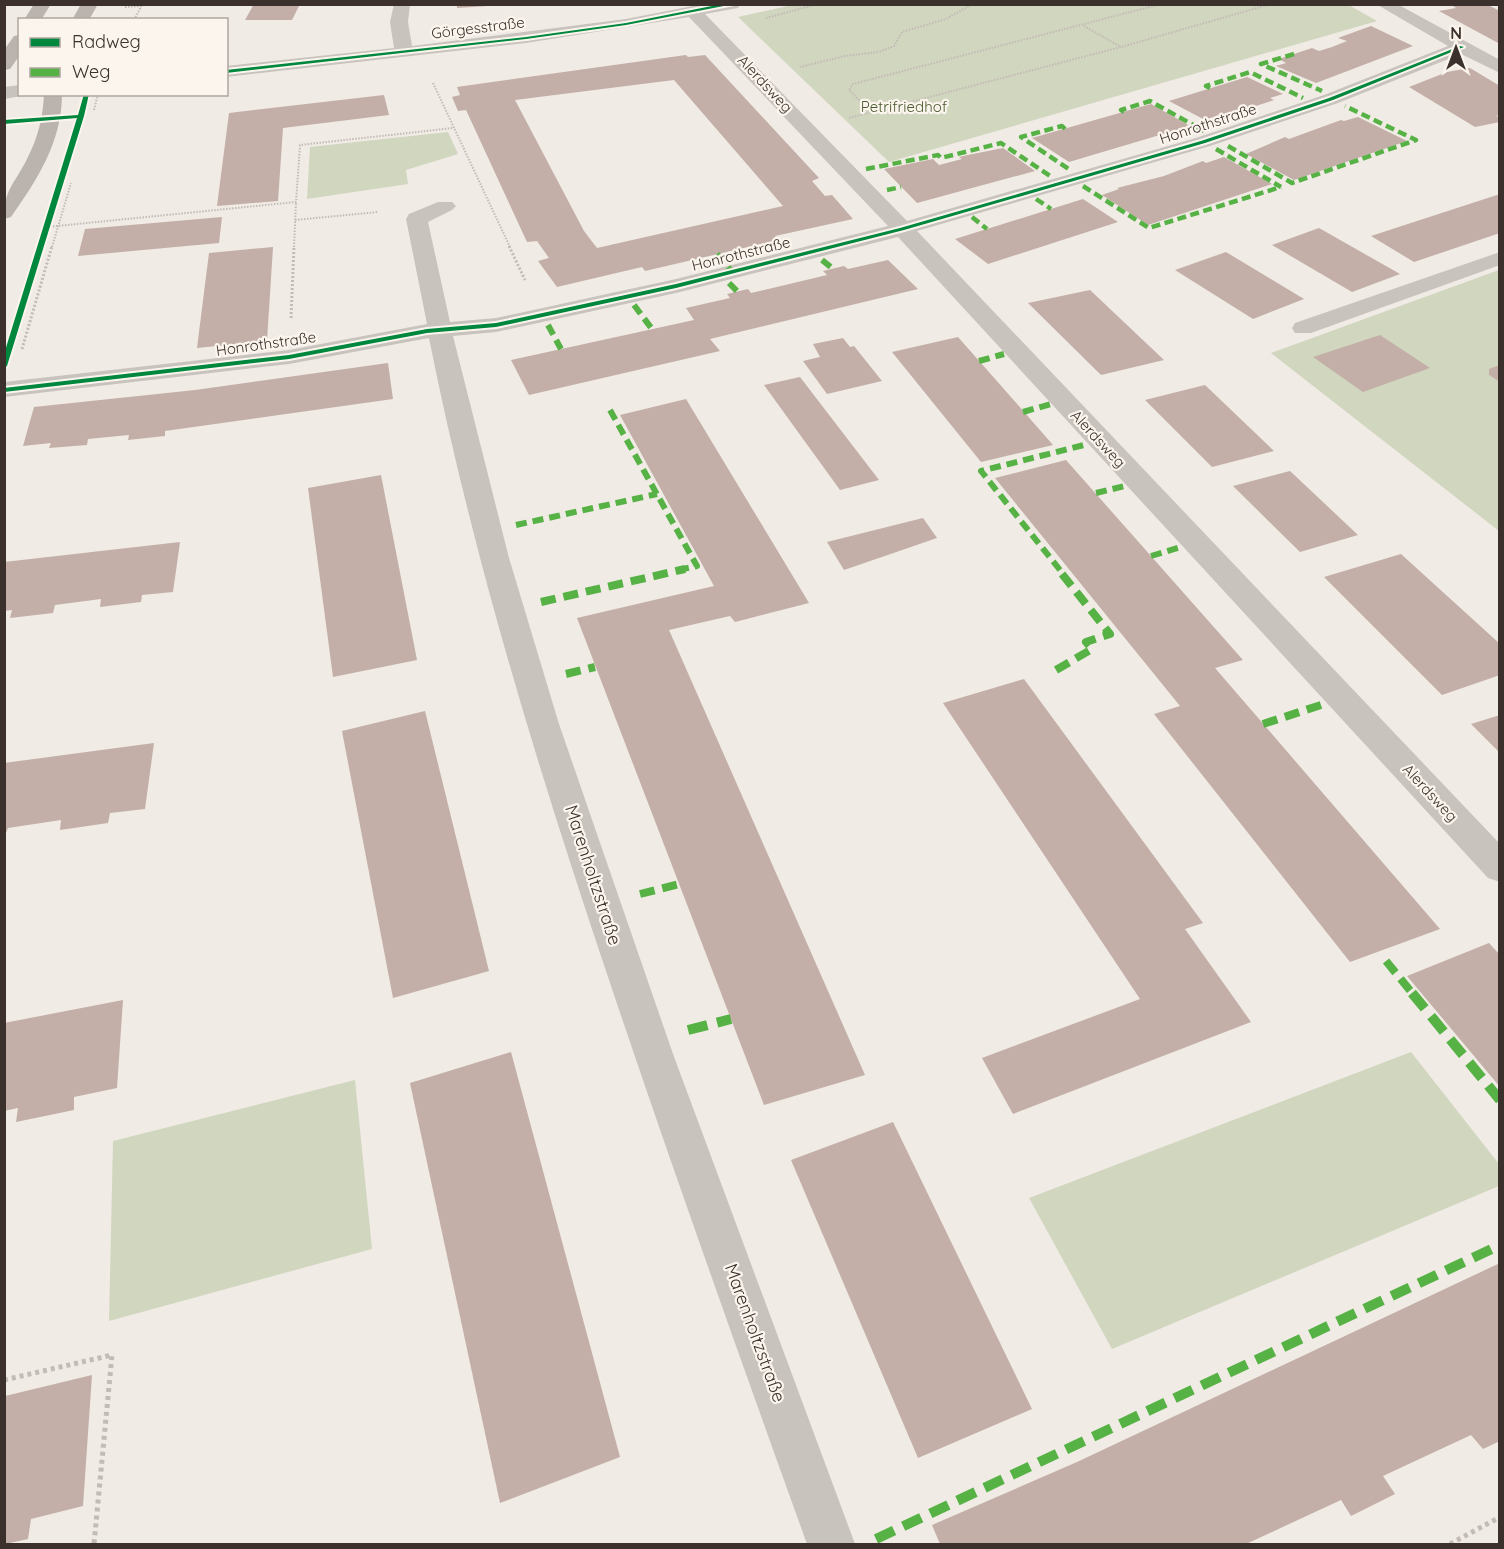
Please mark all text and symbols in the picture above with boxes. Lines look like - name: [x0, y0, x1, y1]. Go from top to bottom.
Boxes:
- street label: Görgesstraße: [430, 12, 526, 43]
- legend: [18, 18, 228, 96]
- north arrow: [1426, 18, 1486, 78]
- text: N: [1450, 23, 1462, 43]
- text: Radweg: [72, 30, 141, 53]
- street label: Alerdsweg: [734, 51, 797, 117]
- text: Weg: [72, 60, 110, 83]
- park label: Petrifriedhof: [861, 97, 948, 116]
- street label: Honrothstraße: [1157, 99, 1259, 148]
- street label: Honrothstraße: [690, 232, 792, 275]
- street label: Honrothstraße: [215, 327, 317, 360]
- street label: Alerdsweg: [1067, 406, 1130, 472]
- street label: Alerdsweg: [1399, 760, 1462, 826]
- street label: Marenholtzstraße: [560, 802, 627, 948]
- street label: Marenholtzstraße: [720, 1260, 791, 1405]

